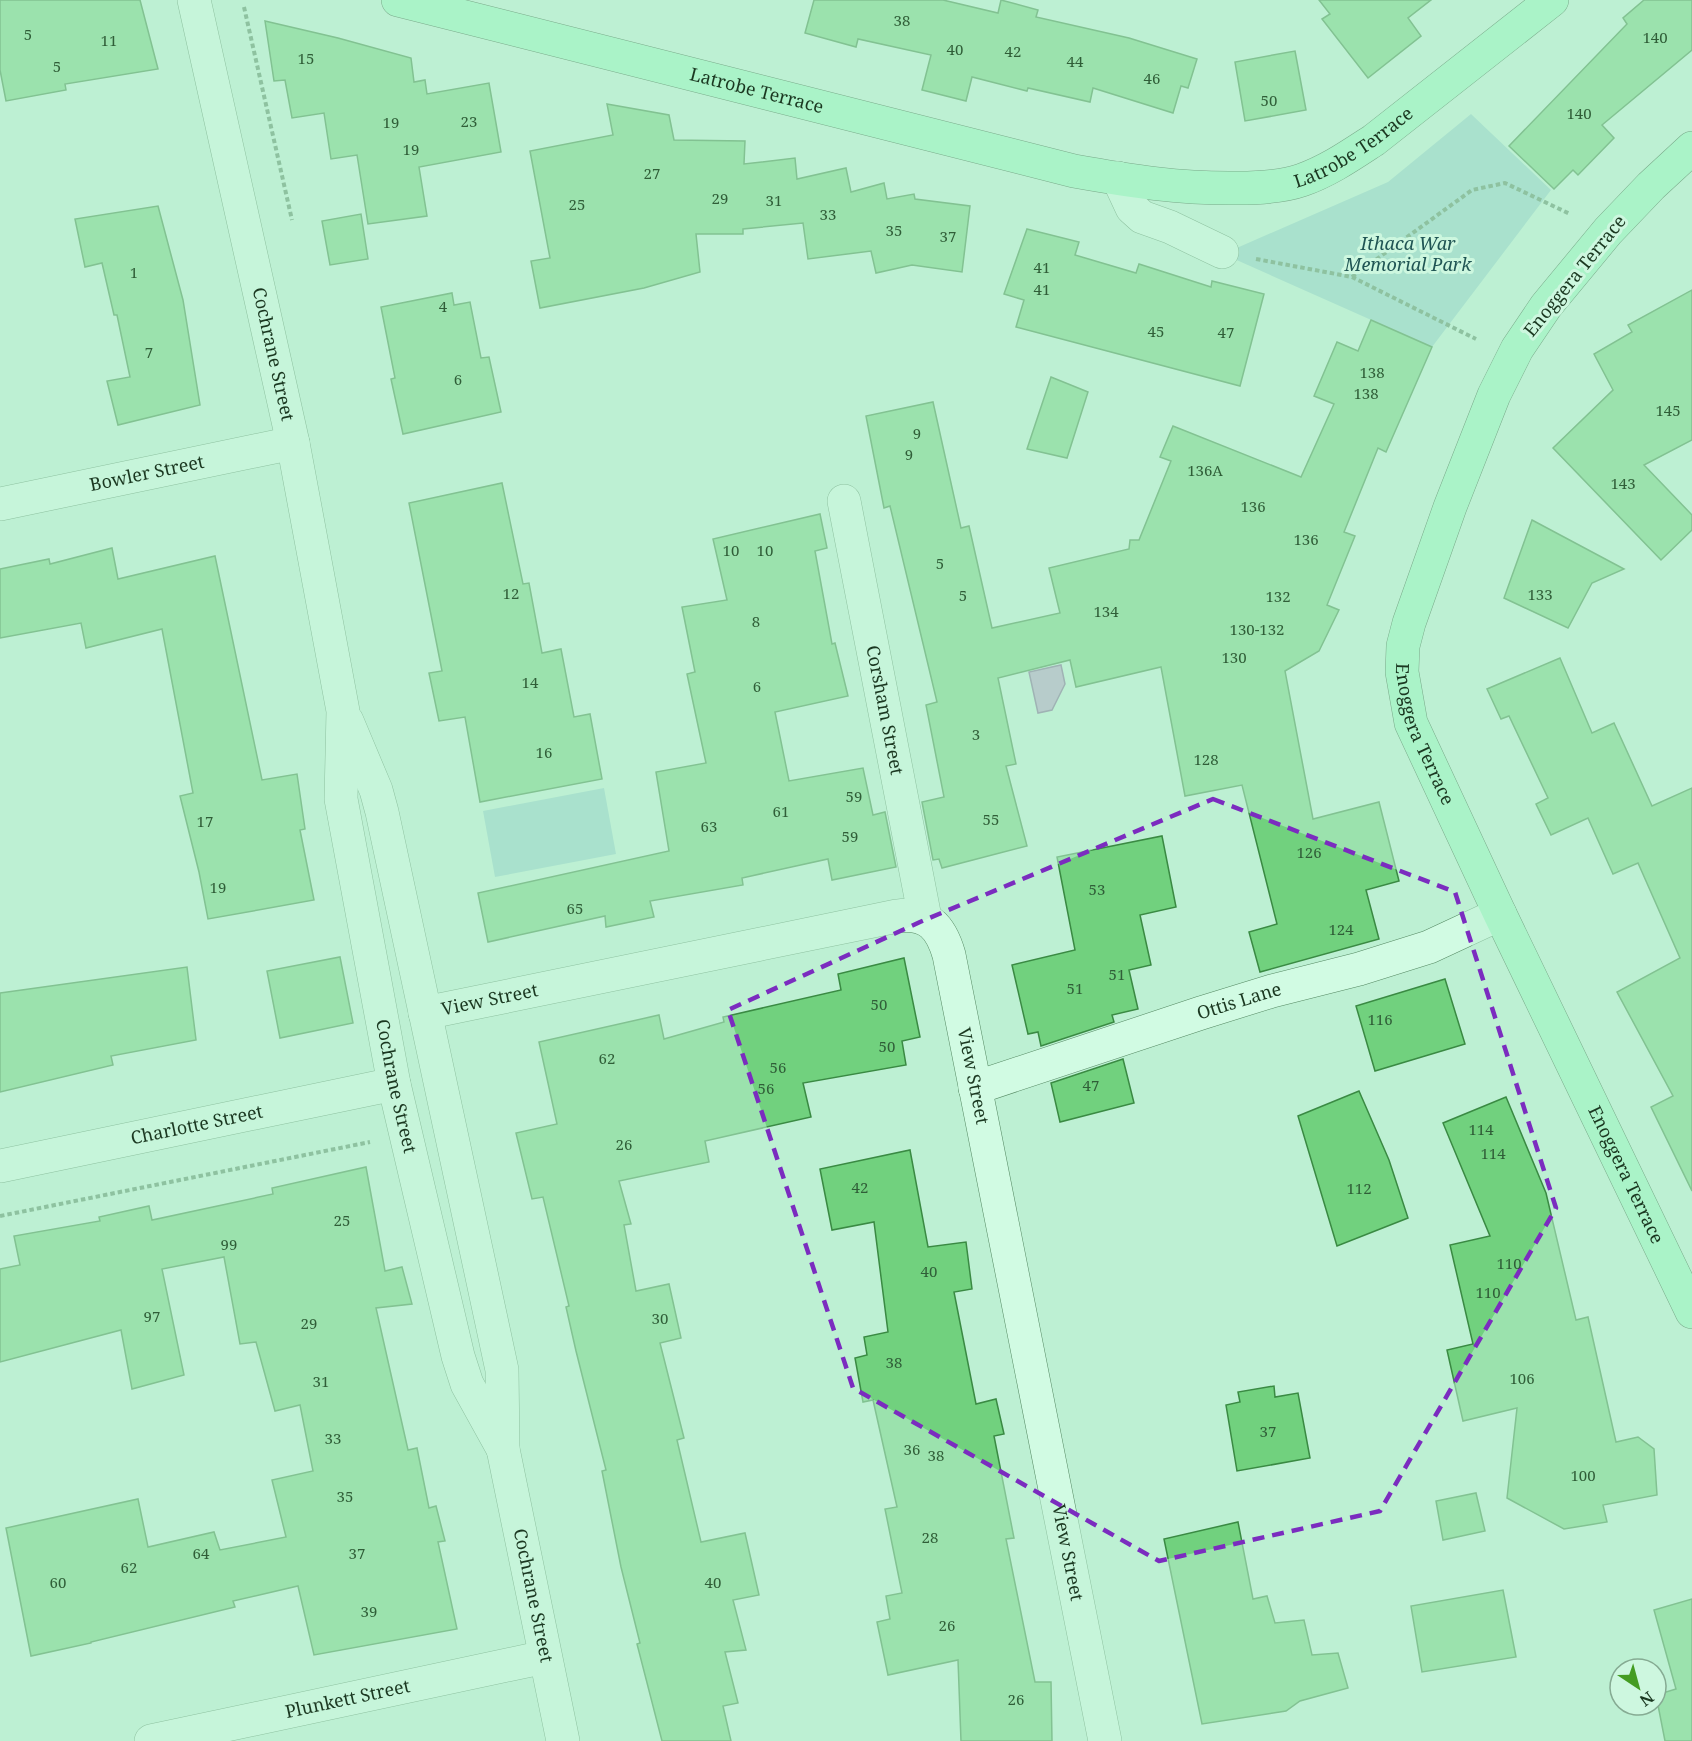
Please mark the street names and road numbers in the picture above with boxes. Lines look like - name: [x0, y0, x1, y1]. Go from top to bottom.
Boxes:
- street label: Latrobe Terrace: [688, 61, 826, 118]
- street label: Latrobe Terrace: [1291, 101, 1418, 193]
- street label: Enoggera Terrace: [1518, 209, 1631, 341]
- street label: Cochrane Street: [248, 285, 301, 423]
- street label: Bowler Street: [87, 449, 206, 496]
- street label: Corsham Street: [861, 643, 910, 777]
- street label: Enoggera Terrace: [1391, 663, 1461, 809]
- street label: Ottis Lane: [1194, 976, 1284, 1025]
- street label: View Street: [439, 977, 540, 1020]
- street label: Cochrane Street: [371, 1017, 423, 1155]
- street label: View Street: [953, 1025, 995, 1126]
- street label: Charlotte Street: [128, 1099, 265, 1150]
- street label: Enoggera Terrace: [1583, 1102, 1670, 1247]
- street label: View Street: [1047, 1502, 1090, 1603]
- street label: Cochrane Street: [509, 1526, 560, 1664]
- street label: Plunkett Street: [283, 1673, 412, 1723]

